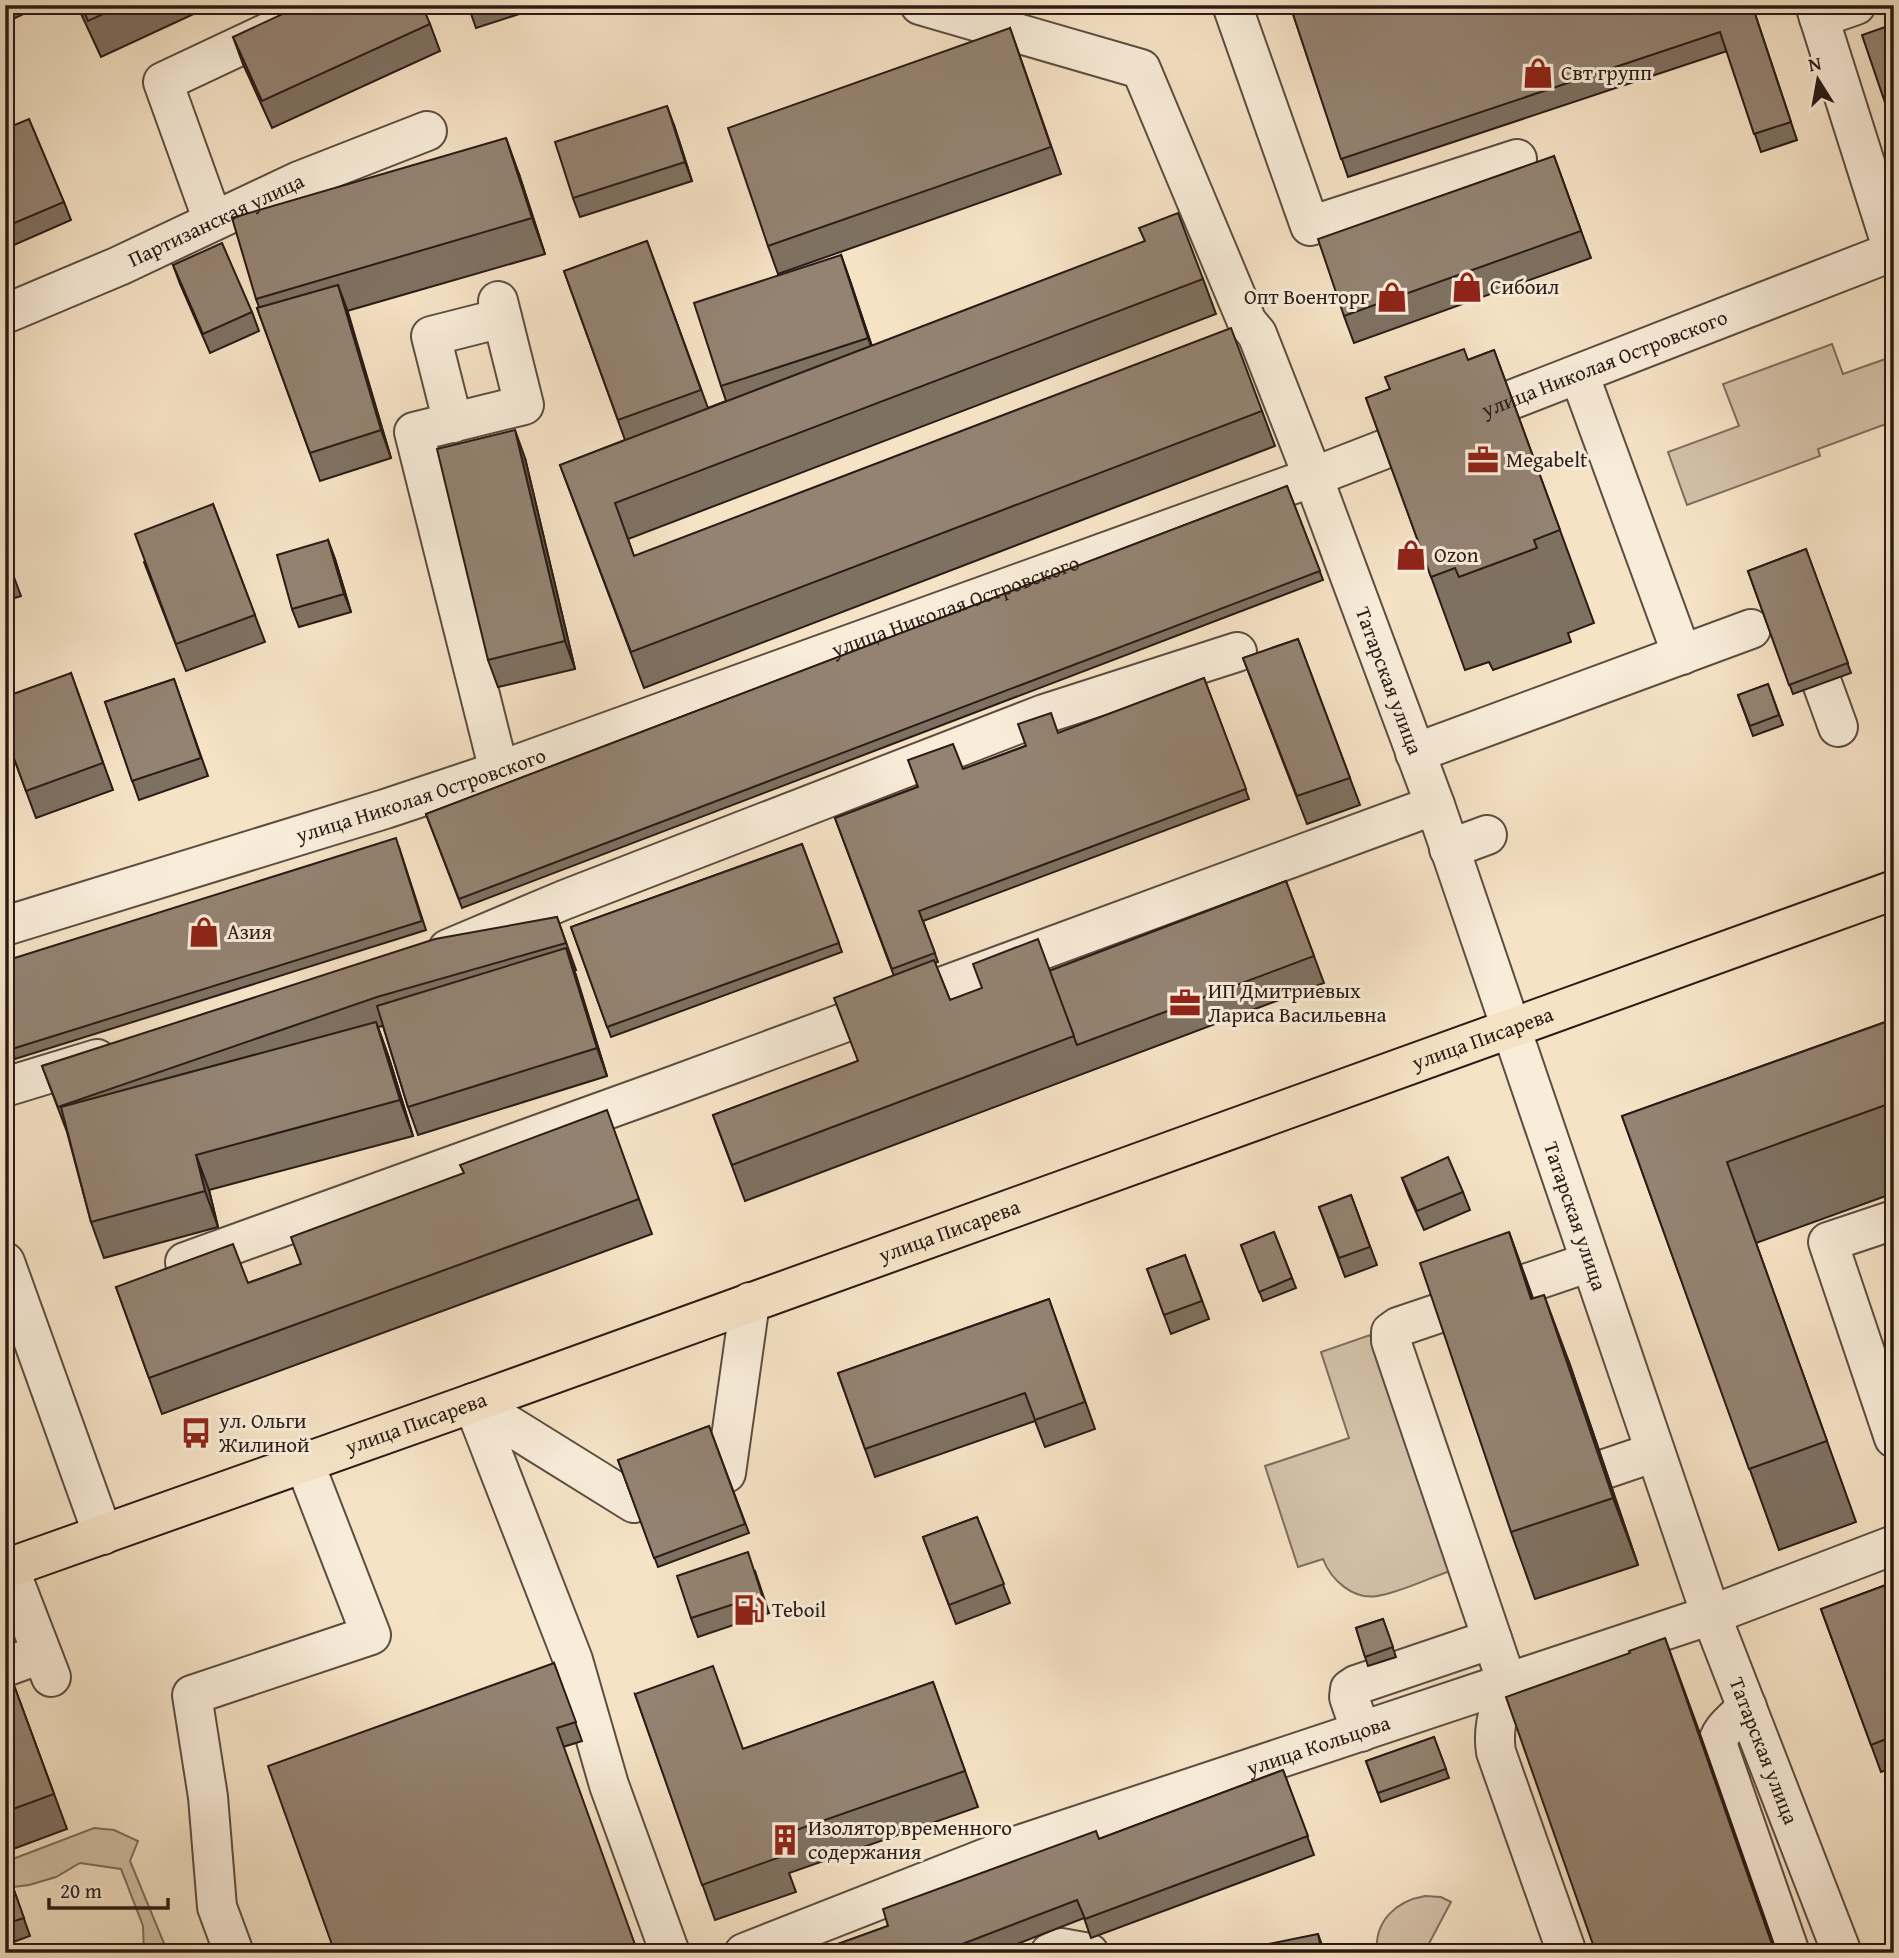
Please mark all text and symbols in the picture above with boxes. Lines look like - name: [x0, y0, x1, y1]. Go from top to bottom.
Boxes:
- north arrow: [1784, 46, 1854, 116]
- text: N: [1806, 48, 1824, 78]
- shop icon: Свт групп: [1521, 56, 1555, 90]
- place label: Свт групп: [1561, 57, 1652, 88]
- street label: Партизанская улица: [123, 165, 309, 275]
- shop icon: Сибоил: [1450, 270, 1484, 304]
- place label: Сибоил: [1490, 271, 1560, 302]
- shop icon: Опт Военторг: [1375, 280, 1409, 314]
- place label: Опт Военторг: [1244, 281, 1369, 312]
- street label: улица Николая Островского: [1476, 301, 1732, 425]
- office icon: Megabelt: [1466, 443, 1500, 477]
- place label: Megabelt: [1506, 444, 1588, 475]
- shop icon: Ozon: [1394, 538, 1428, 572]
- place label: Ozon: [1434, 539, 1479, 570]
- street label: улица Николая Островского: [826, 547, 1083, 665]
- street label: Татарская улица: [1348, 602, 1431, 759]
- street label: улица Николая Островского: [291, 739, 550, 851]
- shop icon: Азия: [187, 915, 221, 949]
- place label: Азия: [227, 916, 272, 947]
- place label: ИП Дмитриевых Лариса Васильевна: [1208, 975, 1387, 1030]
- office icon: ИП Дмитриевых Лариса Васильевна: [1168, 986, 1202, 1020]
- street label: улица Писарева: [1407, 998, 1557, 1078]
- street label: Татарская улица: [1536, 1137, 1615, 1295]
- street label: улица Писарева: [873, 1191, 1024, 1271]
- street label: улица Писарева: [340, 1383, 491, 1462]
- place label: ул. Ольги Жилиной: [218, 1405, 310, 1460]
- bus stop icon: ул. Ольги Жилиной: [179, 1416, 213, 1450]
- fuel station icon: Teboil: [732, 1593, 766, 1627]
- place label: Teboil: [772, 1594, 826, 1625]
- street label: Татарская улица: [1722, 1673, 1807, 1829]
- street label: улица Кольцова: [1242, 1707, 1394, 1784]
- place label: Изолятор временного содержания: [808, 1812, 1012, 1867]
- building icon: Изолятор временного содержания: [768, 1823, 802, 1857]
- scale bar: [49, 1867, 168, 1911]
- text: 20 m: [60, 1875, 102, 1906]

